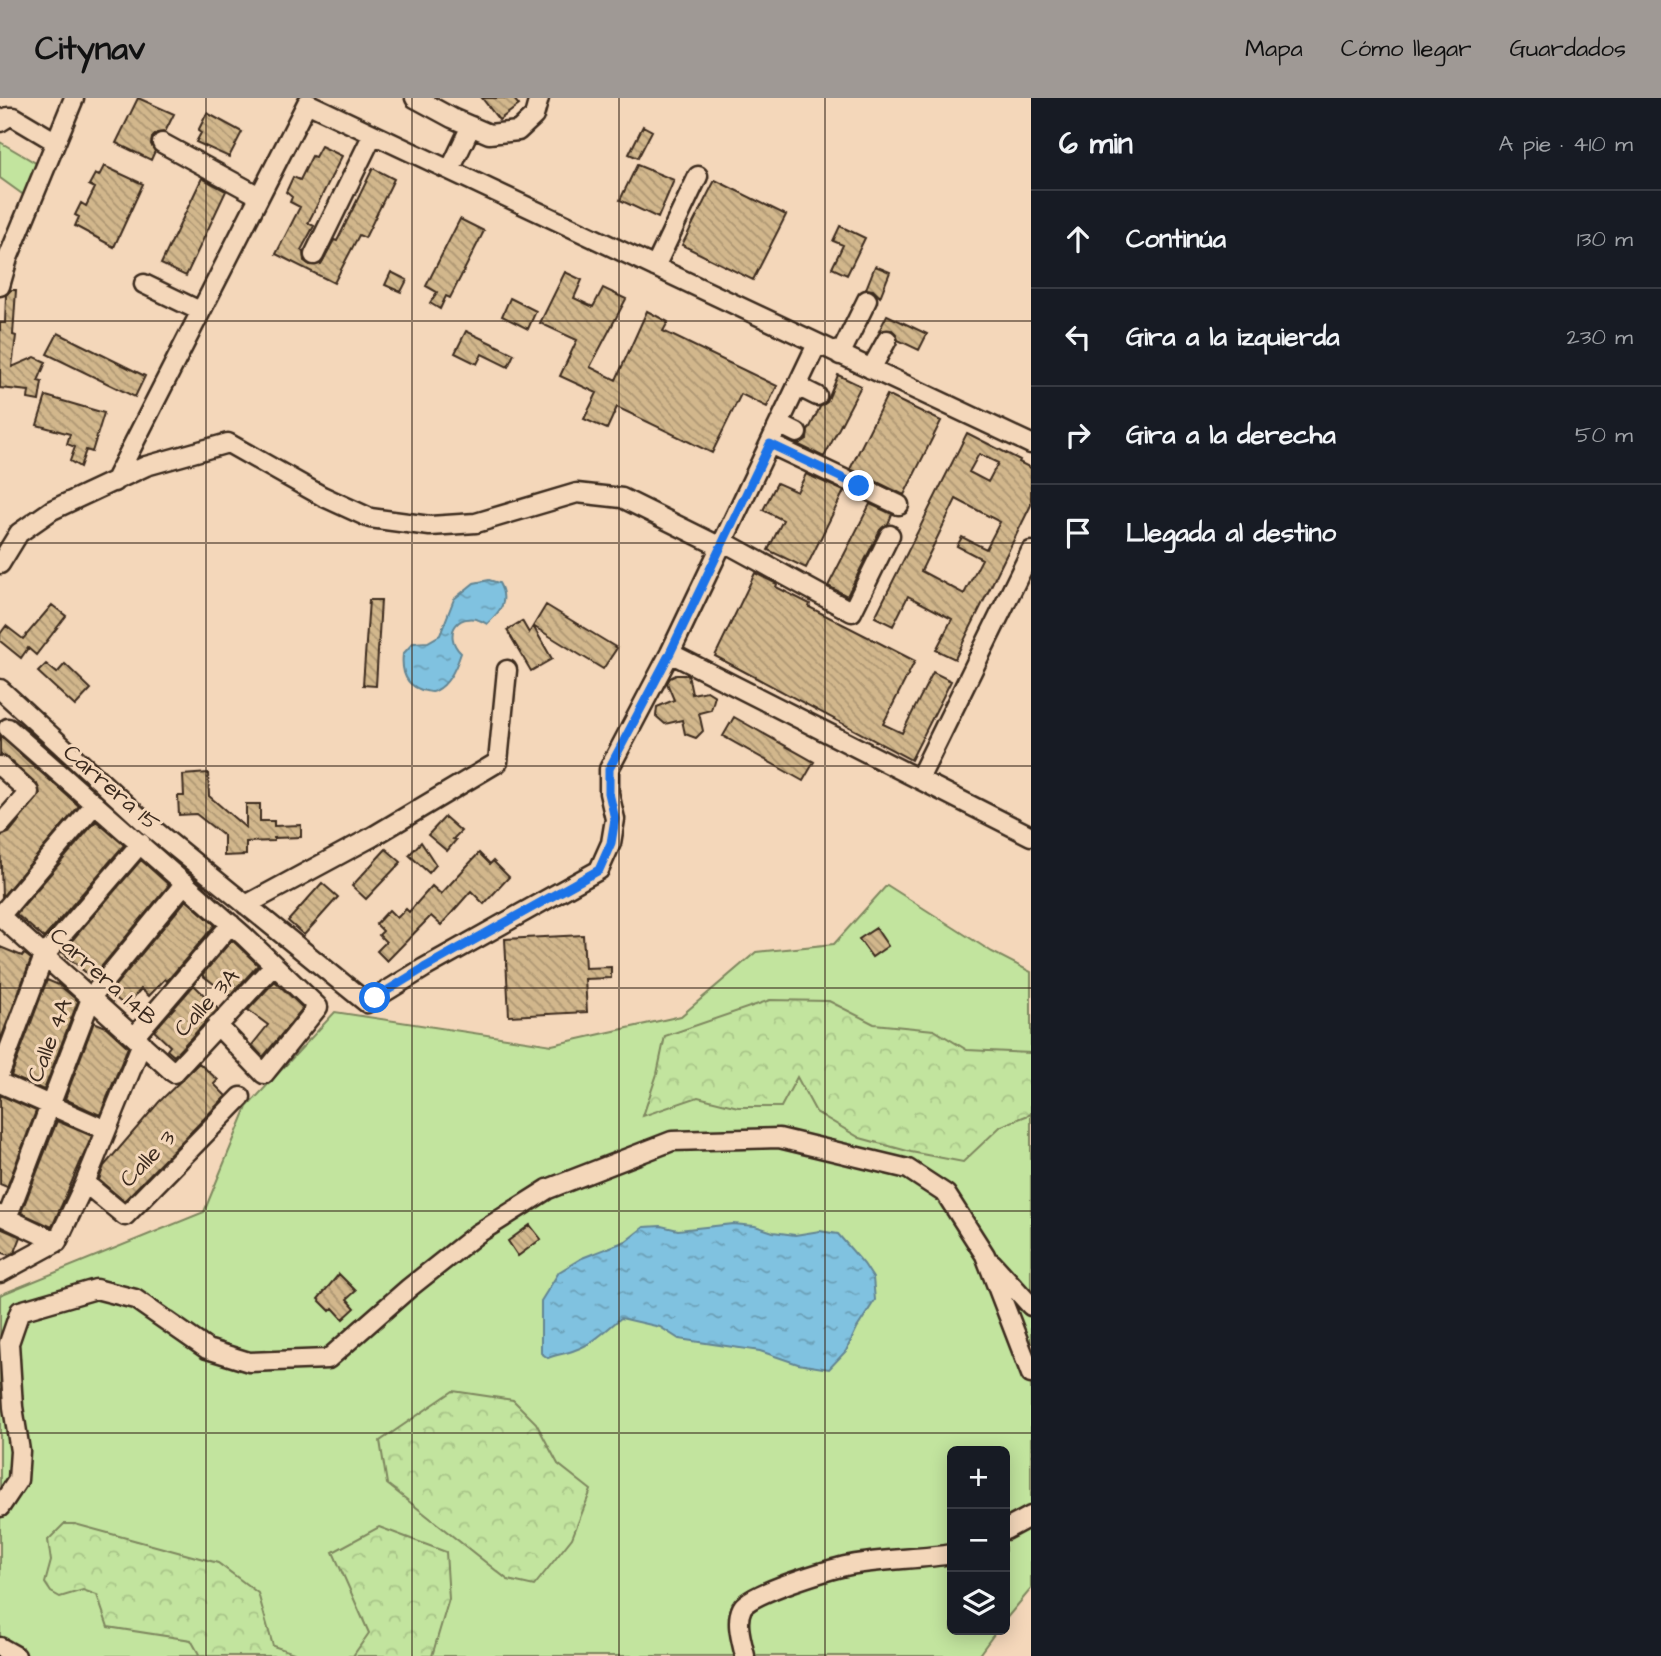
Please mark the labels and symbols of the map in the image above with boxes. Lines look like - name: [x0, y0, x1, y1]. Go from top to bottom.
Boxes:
- route end: [843, 470, 874, 501]
- street label: Carrera 15: [56, 737, 167, 839]
- street label: Carrera 14B: [43, 920, 164, 1034]
- street label: Calle 3A: [167, 961, 247, 1044]
- route start: [359, 982, 390, 1013]
- street label: Calle 4A: [19, 994, 81, 1087]
- street label: Calle 3: [112, 1123, 183, 1194]

